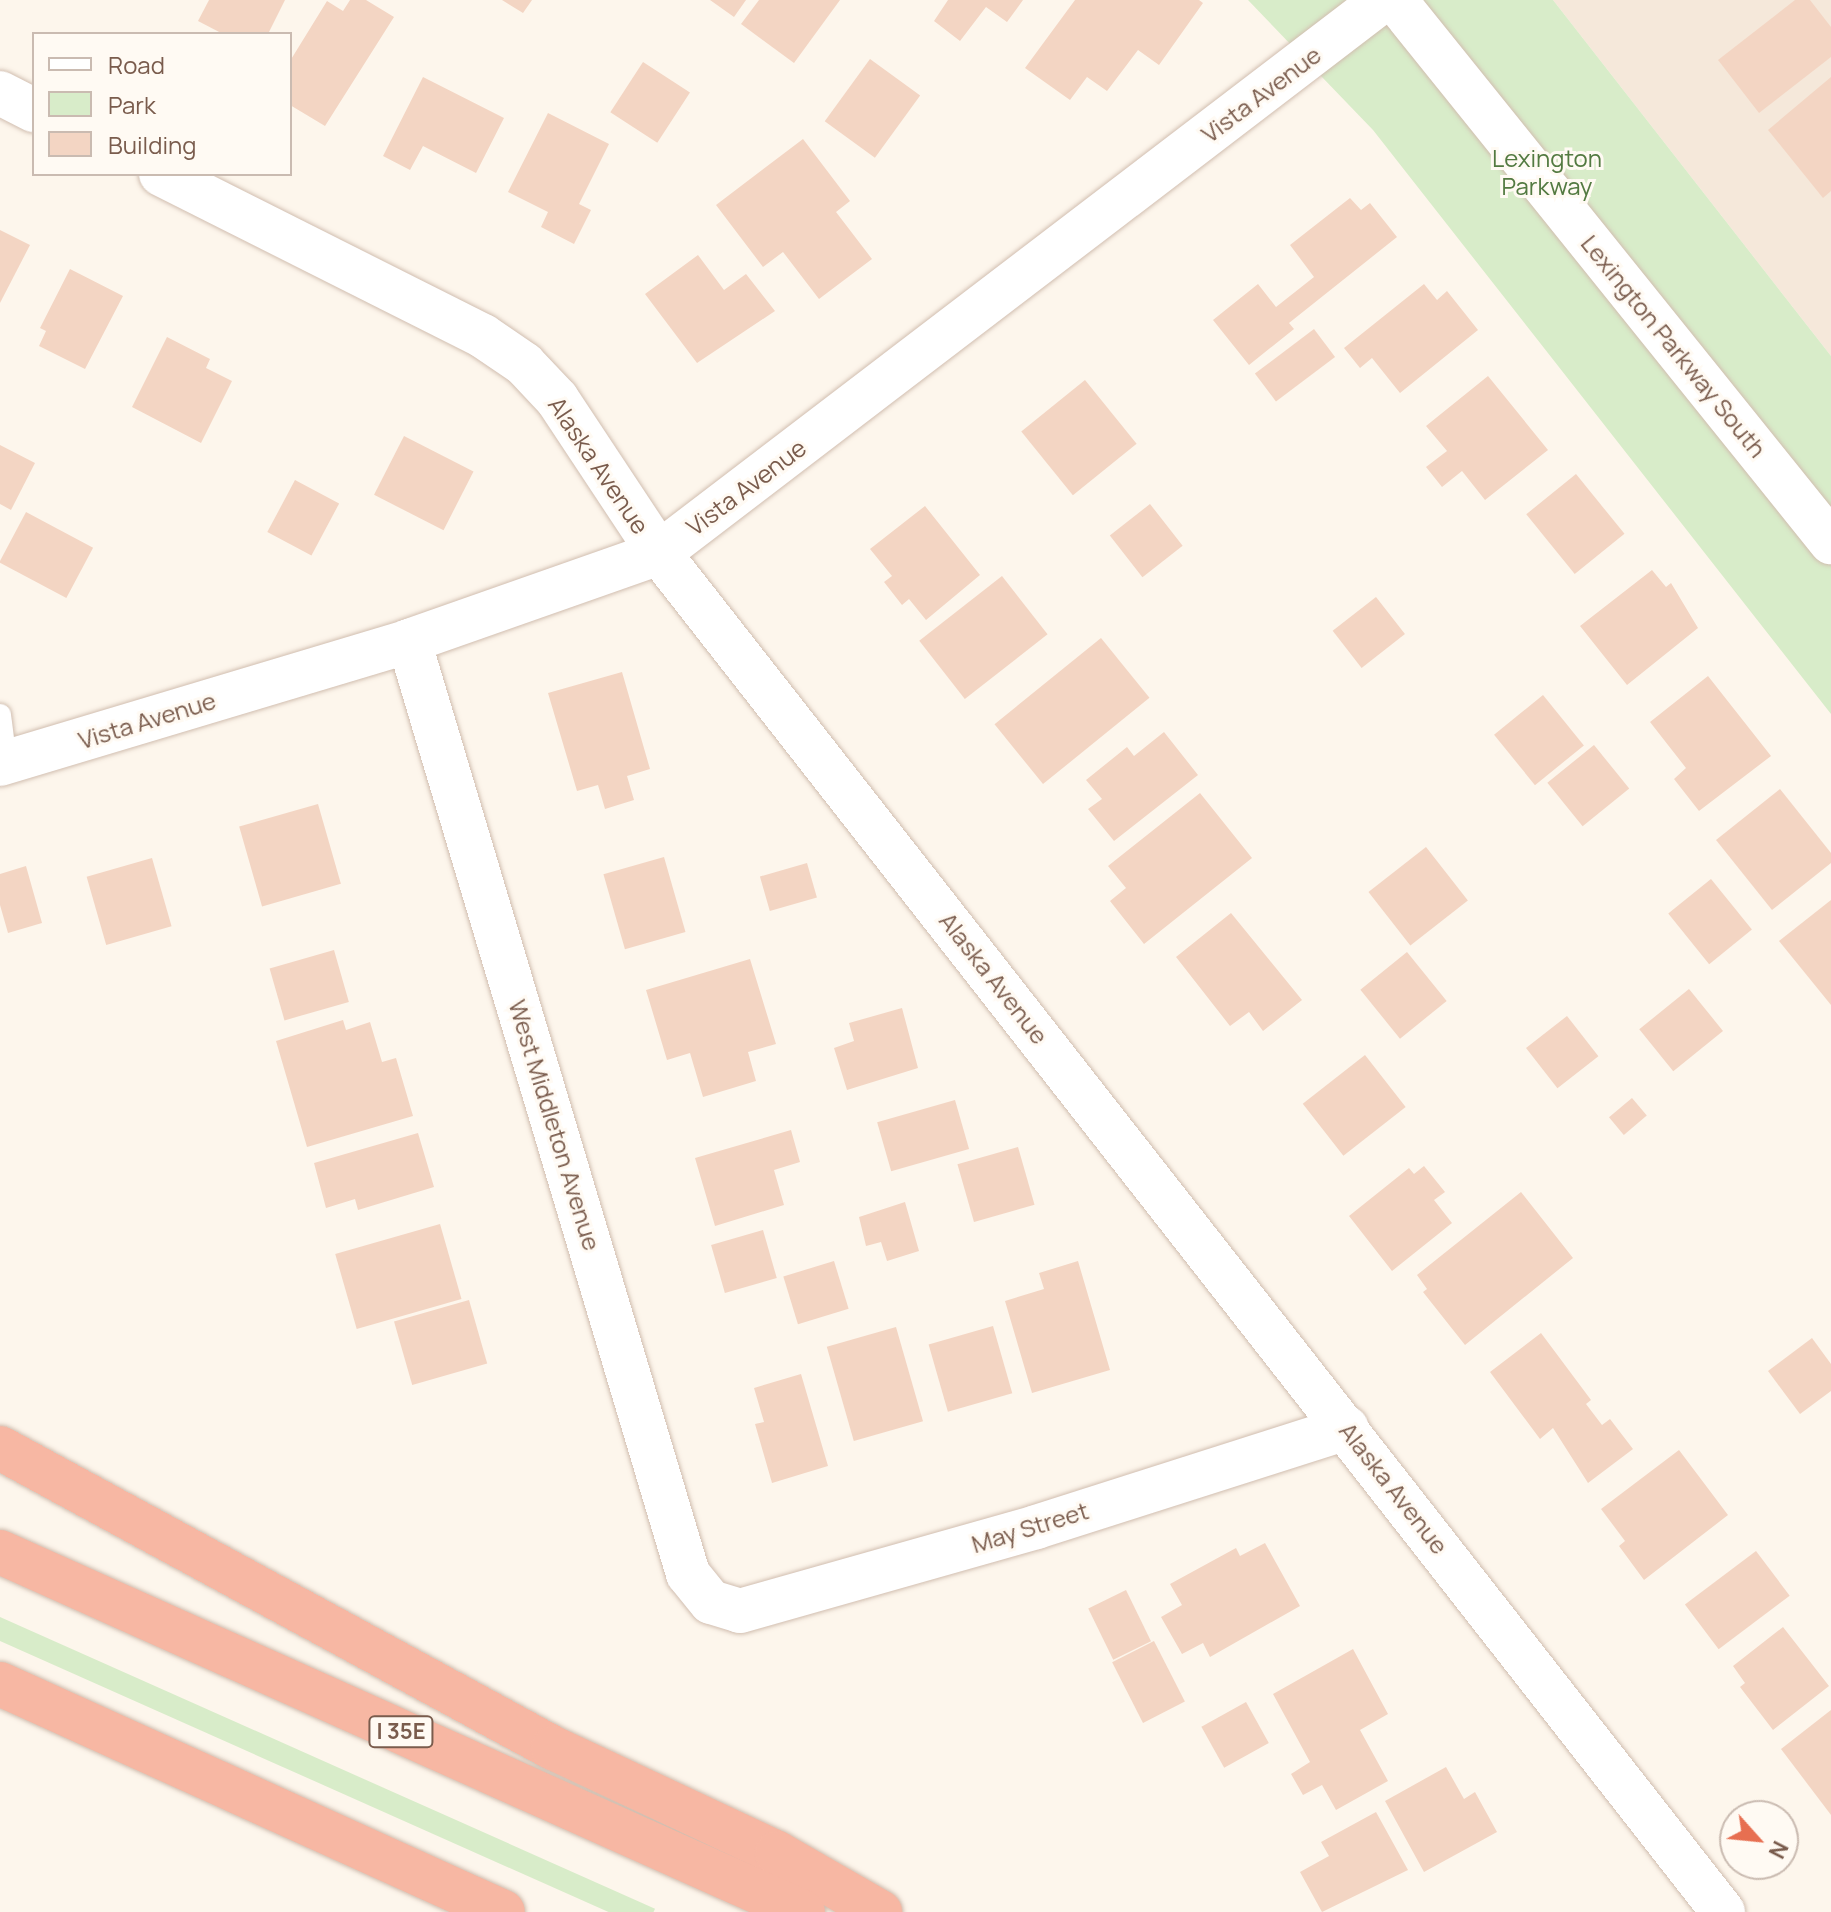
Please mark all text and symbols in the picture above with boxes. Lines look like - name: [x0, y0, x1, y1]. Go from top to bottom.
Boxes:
- legend: [32, 32, 292, 176]
- street label: Vista Avenue: [1196, 40, 1326, 148]
- text: Road: [108, 48, 165, 81]
- text: Park: [108, 88, 156, 121]
- text: Building: [108, 128, 196, 161]
- park label: Lexington Parkway: [1492, 144, 1602, 200]
- street label: Lexington Parkway South: [1575, 229, 1773, 463]
- street label: Alaska Avenue: [543, 391, 655, 539]
- street label: Vista Avenue: [681, 433, 811, 541]
- street label: Vista Avenue: [75, 685, 219, 755]
- street label: Alaska Avenue: [934, 907, 1054, 1049]
- street label: West Middleton Avenue: [503, 996, 607, 1254]
- street label: Alaska Avenue: [1334, 1417, 1454, 1559]
- street label: May Street: [968, 1496, 1092, 1558]
- road number: I 35E: [367, 1714, 435, 1750]
- north arrow: [1719, 1800, 1799, 1880]
- text: N: [1762, 1836, 1796, 1864]

